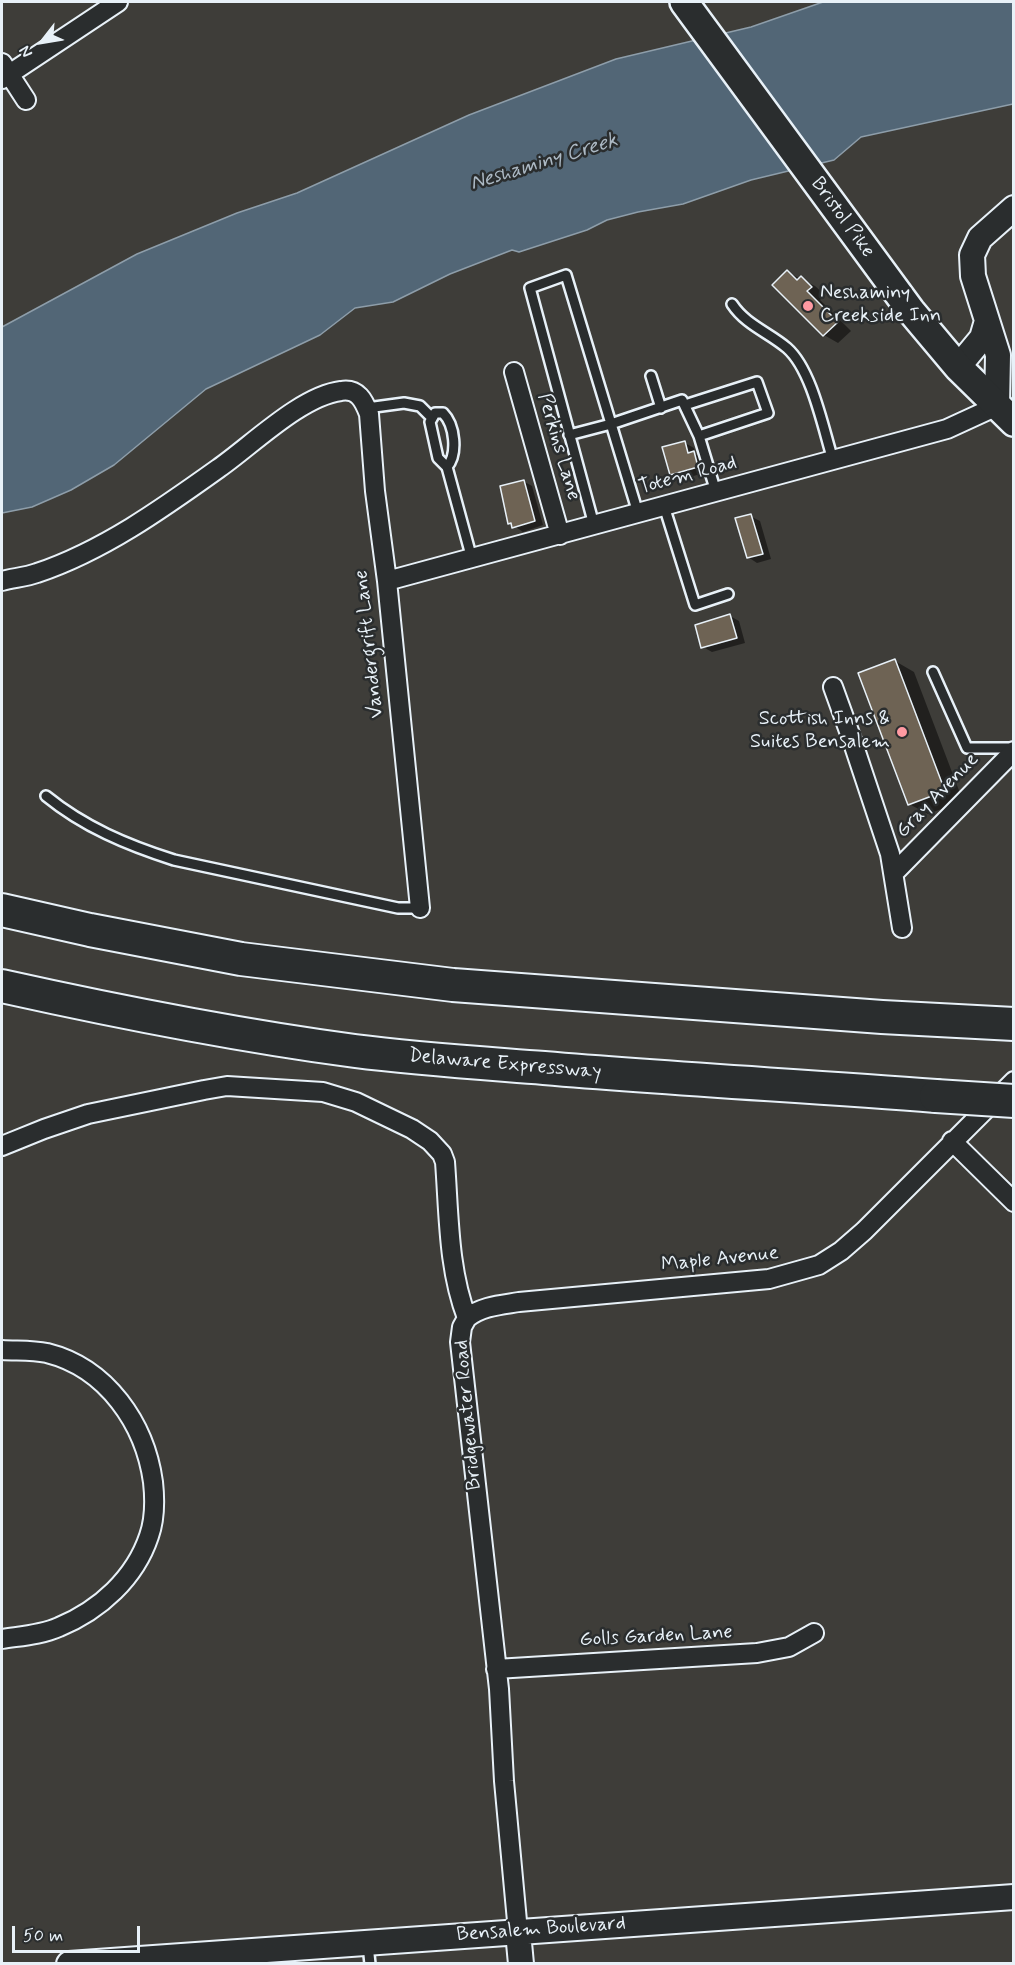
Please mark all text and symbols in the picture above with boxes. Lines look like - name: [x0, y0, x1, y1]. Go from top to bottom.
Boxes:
- north arrow: [12, 12, 72, 72]
- text: N: [14, 42, 38, 62]
- water label: Neshaminy Creek: [467, 129, 621, 197]
- street label: Bristol Pike: [805, 173, 879, 263]
- place label: Neshaminy Creekside Inn: [820, 282, 941, 329]
- marker: Neshaminy Creekside Inn: [801, 299, 815, 313]
- street label: Perkins Lane: [531, 391, 585, 503]
- street label: Totem Road: [636, 451, 740, 501]
- street label: Vandergrift Lane: [350, 569, 390, 719]
- place label: Scottish Inns & Suites Bensalem: [750, 708, 890, 755]
- marker: Scottish Inns & Suites Bensalem: [895, 725, 909, 739]
- street label: Gray Avenue: [891, 748, 985, 844]
- street label: Delaware Expressway: [408, 1045, 602, 1085]
- street label: Maple Avenue: [660, 1242, 780, 1278]
- street label: Bridgewater Road: [450, 1339, 488, 1491]
- street label: Golls Garden Lane: [579, 1621, 733, 1653]
- street label: Bensalem Boulevard: [456, 1912, 626, 1948]
- scale bar: [15, 1914, 142, 1952]
- text: 50 m: [23, 1924, 63, 1948]

